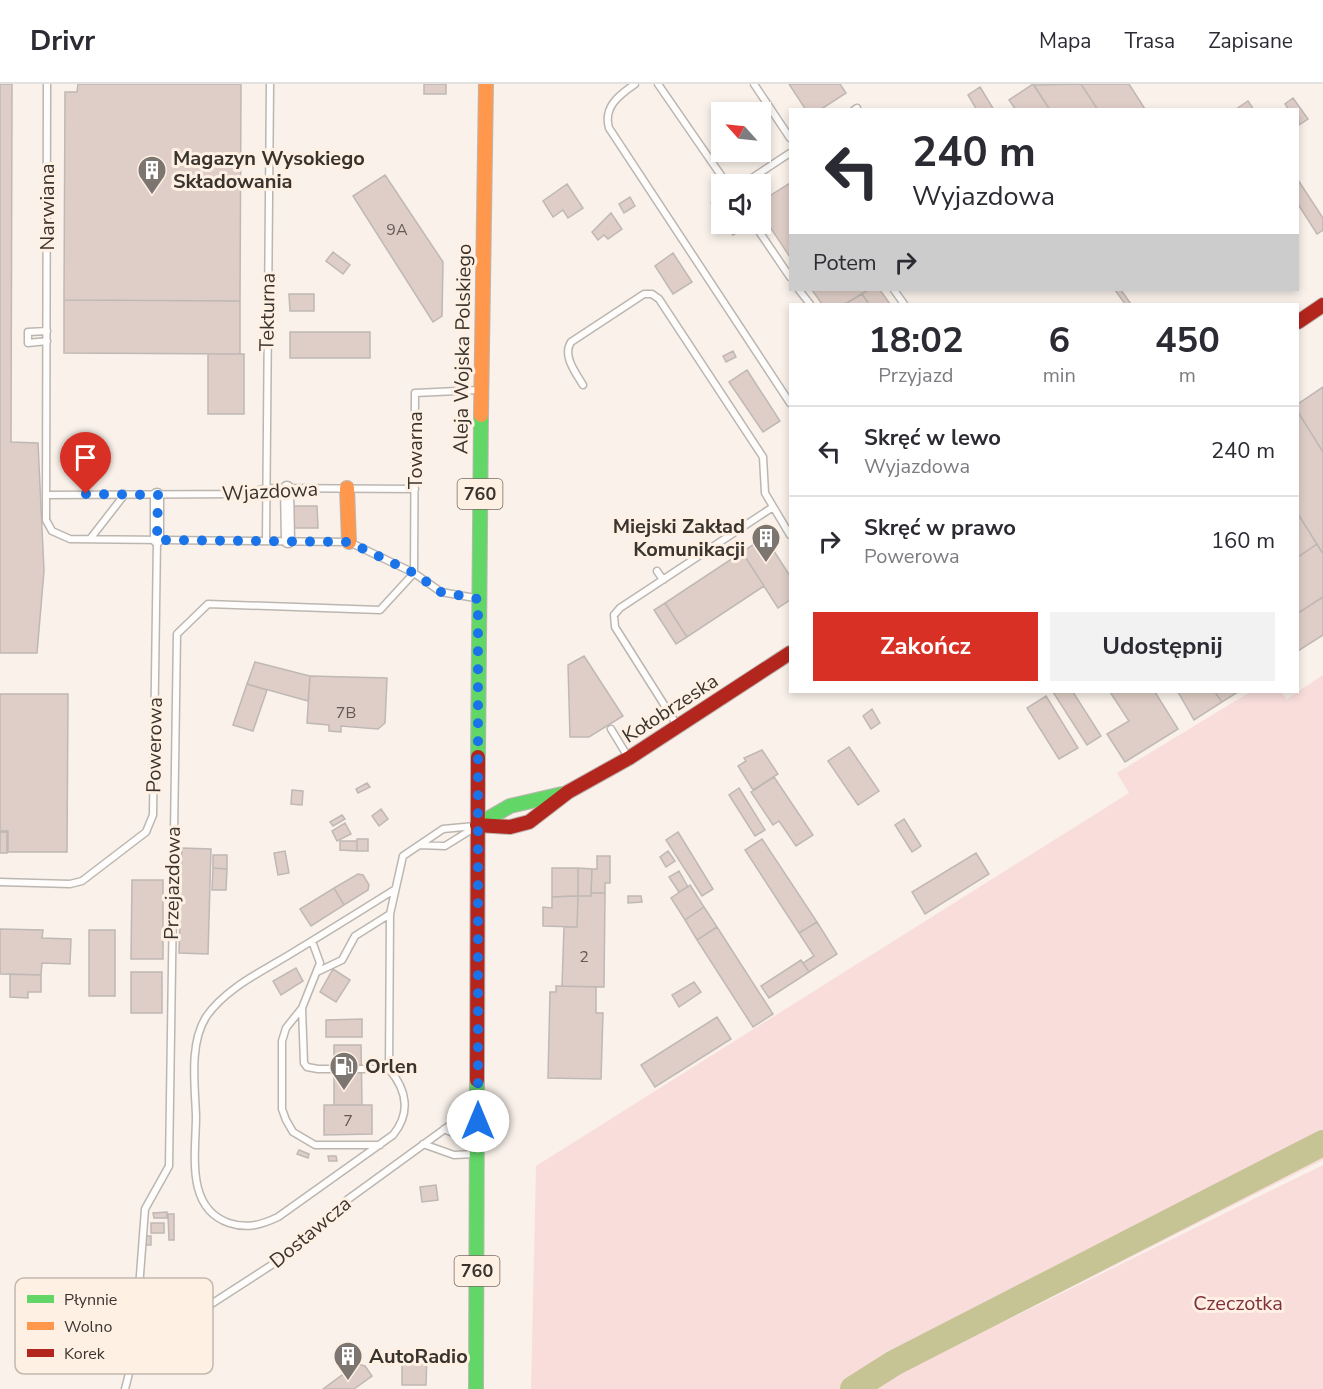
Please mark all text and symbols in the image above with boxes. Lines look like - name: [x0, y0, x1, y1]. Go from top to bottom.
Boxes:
- text: Drivr: [30, 22, 95, 60]
- text: Mapa: [1039, 27, 1091, 55]
- text: Trasa: [1124, 27, 1175, 55]
- text: Zapisane: [1208, 27, 1293, 55]
- north arrow: [711, 102, 771, 162]
- map controls: [711, 102, 771, 234]
- text: 240 m: [912, 124, 1036, 181]
- icon: left: [813, 132, 891, 210]
- place label: Magazyn Wysokiego Składowania: [173, 145, 365, 195]
- building icon: Magazyn Wysokiego Składowania: [136, 154, 168, 196]
- street label: Narwiana: [34, 163, 61, 251]
- button: sound: [711, 174, 771, 234]
- text: Wyjazdowa: [912, 178, 1055, 215]
- house number: 9A: [386, 219, 408, 241]
- street label: Aleja Wojska Polskiego: [447, 244, 478, 454]
- icon: right: [889, 246, 922, 279]
- text: Potem: [813, 248, 877, 278]
- street label: Tekturna: [253, 273, 282, 351]
- text: 18:02: [868, 316, 964, 365]
- text: 6: [1048, 316, 1070, 365]
- text: 450: [1155, 316, 1220, 365]
- text: Przyjazd: [878, 362, 953, 389]
- text: min: [1043, 362, 1076, 389]
- text: m: [1179, 362, 1196, 389]
- street label: Towarna: [402, 411, 429, 489]
- text: Skręć w lewo: [864, 423, 1001, 453]
- pin: [60, 432, 111, 494]
- icon: left: [813, 435, 846, 468]
- text: 240 m: [1211, 436, 1275, 466]
- icon: arrive: [69, 441, 102, 474]
- text: Wyjazdowa: [864, 453, 970, 480]
- street label: Wjazdowa: [221, 475, 319, 507]
- road number: 760: [458, 479, 502, 509]
- place label: Miejski Zakład Komunikacji: [613, 513, 745, 563]
- text: Skręć w prawo: [864, 513, 1016, 543]
- building icon: Miejski Zakład Komunikacji: [750, 522, 782, 564]
- icon: right: [813, 525, 846, 558]
- text: 160 m: [1211, 526, 1275, 556]
- text: Powerowa: [864, 543, 960, 570]
- button: Zakończ: [813, 612, 1038, 681]
- button: Udostępnij: [1050, 612, 1275, 681]
- street label: Kołobrzeska: [617, 667, 723, 749]
- street label: Powerowa: [140, 697, 169, 793]
- house number: 7B: [336, 702, 356, 724]
- street label: Przejazdowa: [158, 826, 187, 940]
- house number: 2: [579, 946, 589, 968]
- fuel station icon: Orlen: [328, 1050, 360, 1092]
- place label: Orlen: [365, 1053, 417, 1080]
- position arrow: [446, 1089, 510, 1153]
- house number: 7: [343, 1110, 353, 1132]
- street label: Dostawcza: [264, 1190, 357, 1274]
- road number: 760: [454, 1256, 500, 1286]
- legend: [15, 1278, 213, 1374]
- text: Płynnie: [64, 1289, 117, 1311]
- park label: Czeczotka: [1193, 1290, 1283, 1317]
- text: Wolno: [64, 1316, 112, 1338]
- building icon: AutoRadio: [332, 1340, 364, 1382]
- text: Korek: [64, 1343, 106, 1365]
- place label: AutoRadio: [369, 1343, 468, 1370]

